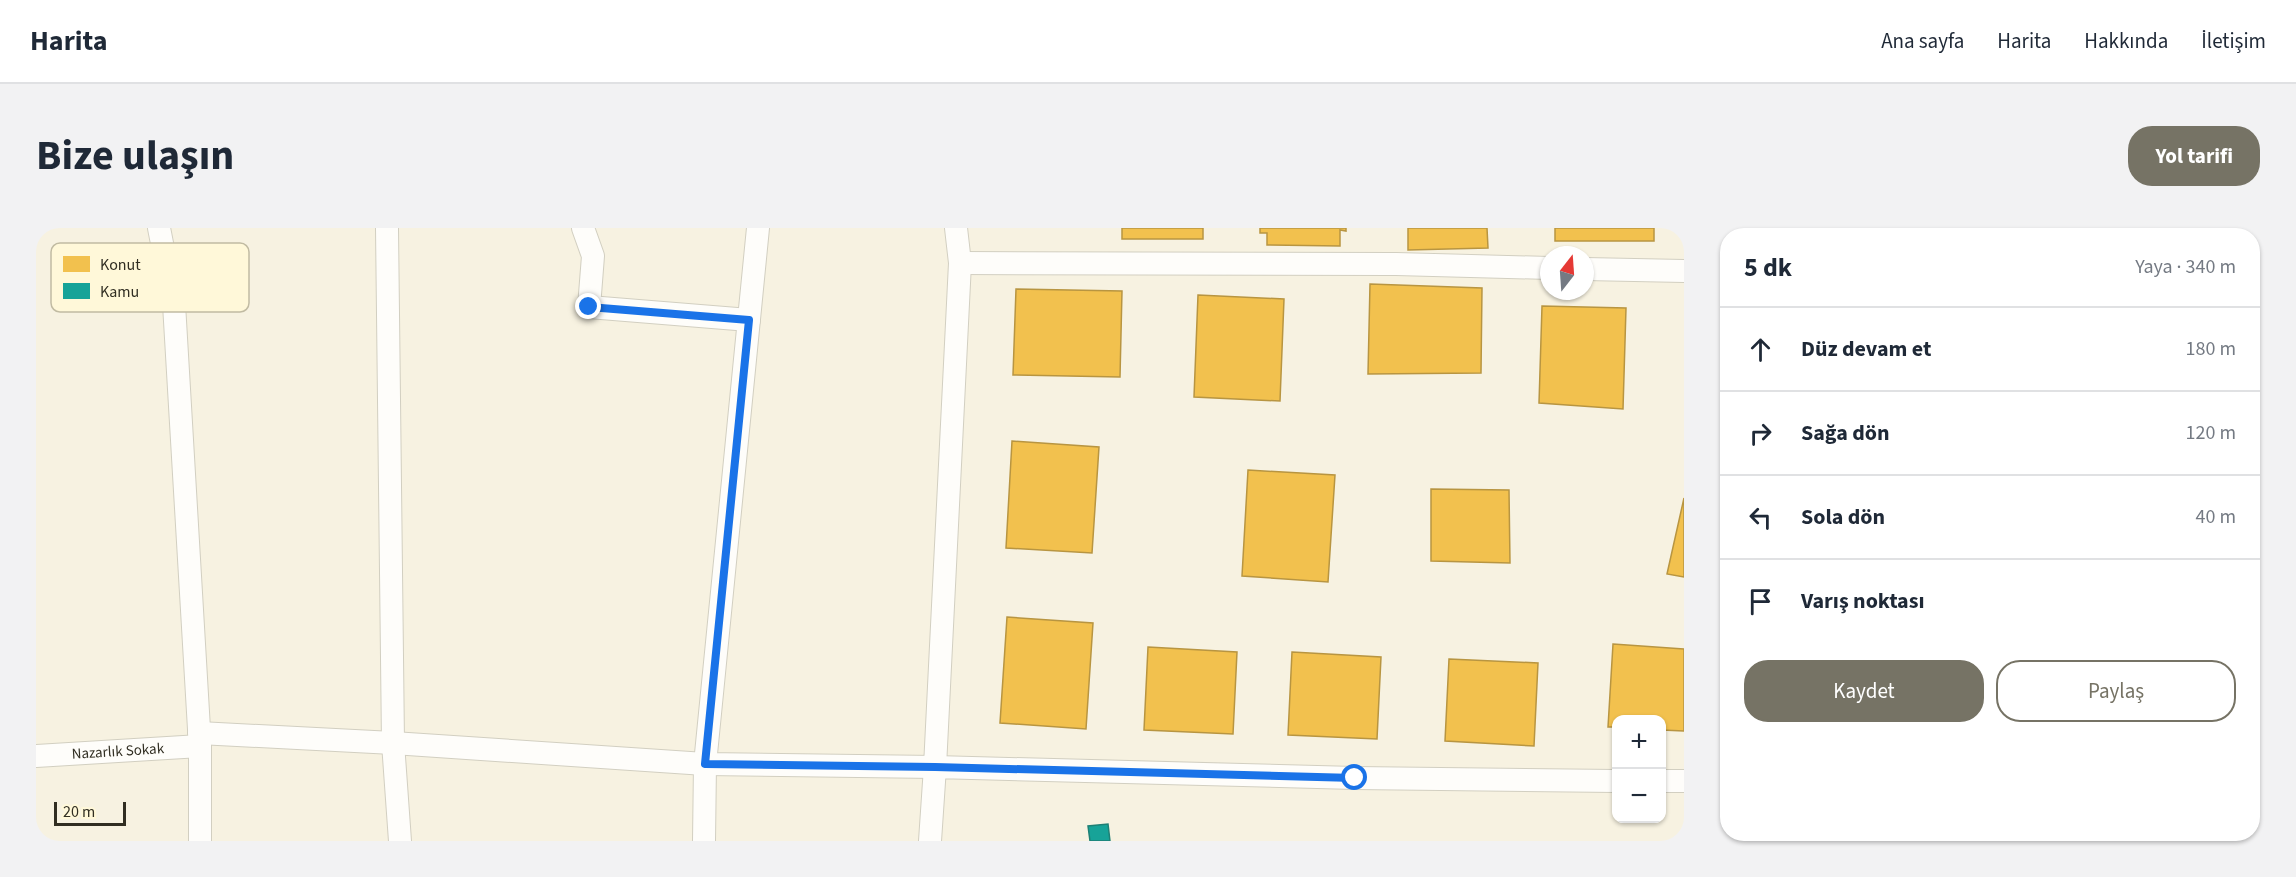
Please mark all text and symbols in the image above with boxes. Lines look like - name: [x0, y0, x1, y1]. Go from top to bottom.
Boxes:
- text: Harita: [30, 21, 107, 61]
- text: Ana sayfa: [1881, 26, 1964, 56]
- text: Harita: [1997, 26, 2051, 56]
- text: Hakkında: [2084, 26, 2168, 56]
- text: İletişim: [2201, 26, 2266, 56]
- text: Bize ulaşın: [36, 126, 234, 186]
- button: Yol tarifi: [2128, 126, 2260, 186]
- legend: [51, 243, 249, 312]
- north arrow: [1540, 246, 1594, 300]
- text: 5 dk: [1744, 249, 1792, 286]
- text: Yaya · 340 m: [2135, 253, 2236, 281]
- text: Konut: [100, 254, 141, 276]
- text: Kamu: [100, 281, 139, 303]
- route end: [575, 293, 601, 319]
- icon: ahead: [1744, 333, 1777, 366]
- text: Düz devam et: [1801, 333, 1931, 365]
- text: 180 m: [2186, 335, 2236, 363]
- icon: right: [1744, 417, 1777, 450]
- text: Sağa dön: [1801, 417, 1890, 449]
- text: 120 m: [2186, 419, 2236, 447]
- icon: left: [1744, 501, 1777, 534]
- text: Sola dön: [1801, 501, 1885, 533]
- text: 40 m: [2196, 503, 2236, 531]
- icon: arrive: [1744, 585, 1777, 618]
- text: Varış noktası: [1801, 585, 1925, 617]
- button: Kaydet: [1744, 660, 1984, 722]
- button: Paylaş: [1996, 660, 2236, 722]
- map controls: [1612, 715, 1666, 823]
- button: +: [1612, 715, 1666, 769]
- street label: Nazarlık Sokak: [71, 738, 165, 765]
- route start: [1341, 764, 1367, 790]
- button: −: [1612, 769, 1666, 823]
- scale bar: [54, 799, 126, 826]
- text: 20 m: [63, 801, 95, 823]

